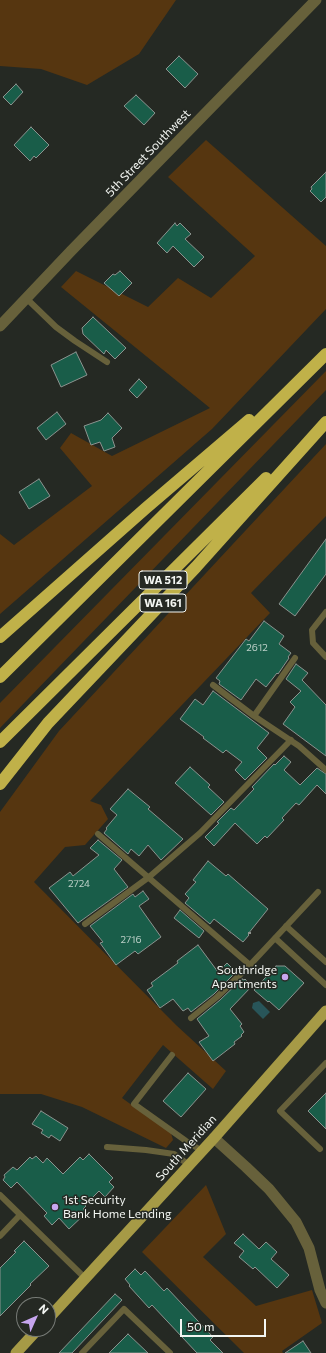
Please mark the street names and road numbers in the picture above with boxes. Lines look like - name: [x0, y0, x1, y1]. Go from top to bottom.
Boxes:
- street label: 5th Street Southwest: [103, 106, 193, 200]
- road number: WA 512: [139, 571, 187, 589]
- road number: WA 161: [140, 594, 186, 612]
- street label: South Meridian: [153, 1112, 219, 1184]

